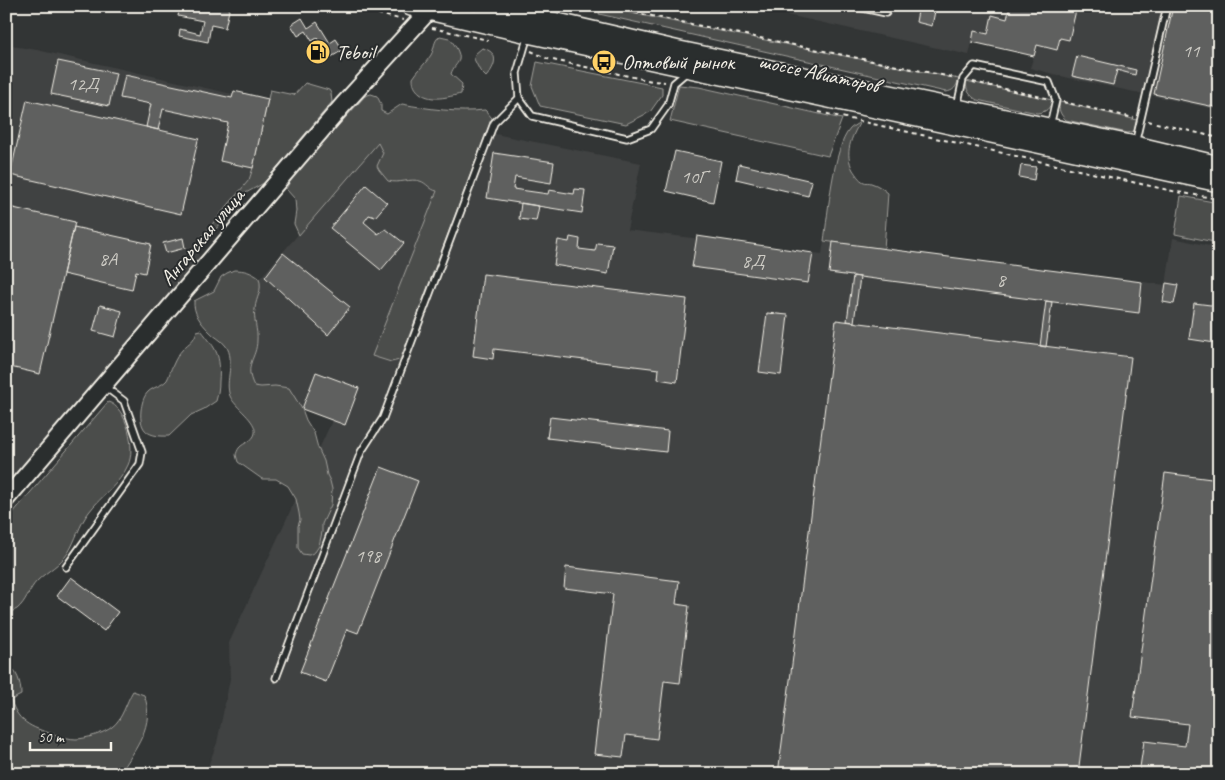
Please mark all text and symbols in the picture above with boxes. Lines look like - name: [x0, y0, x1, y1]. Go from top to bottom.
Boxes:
- fuel station icon: Teboil: [305, 39, 331, 65]
- place label: Teboil: [336, 39, 378, 65]
- house number: 11: [1182, 39, 1201, 63]
- street label: шоссе Авиаторов: [756, 48, 886, 99]
- bus stop icon: Оптовый рынок: [591, 49, 617, 75]
- place label: Оптовый рынок: [622, 49, 736, 75]
- house number: 12Д: [68, 72, 101, 96]
- house number: 10Г: [681, 165, 711, 189]
- street label: Ангарская улица: [154, 181, 252, 291]
- house number: 8А: [99, 247, 119, 271]
- house number: 8Д: [742, 249, 766, 273]
- house number: 8: [997, 268, 1008, 292]
- house number: 198: [355, 544, 383, 568]
- scale bar: [30, 720, 111, 752]
- text: 50 m: [38, 728, 65, 747]

